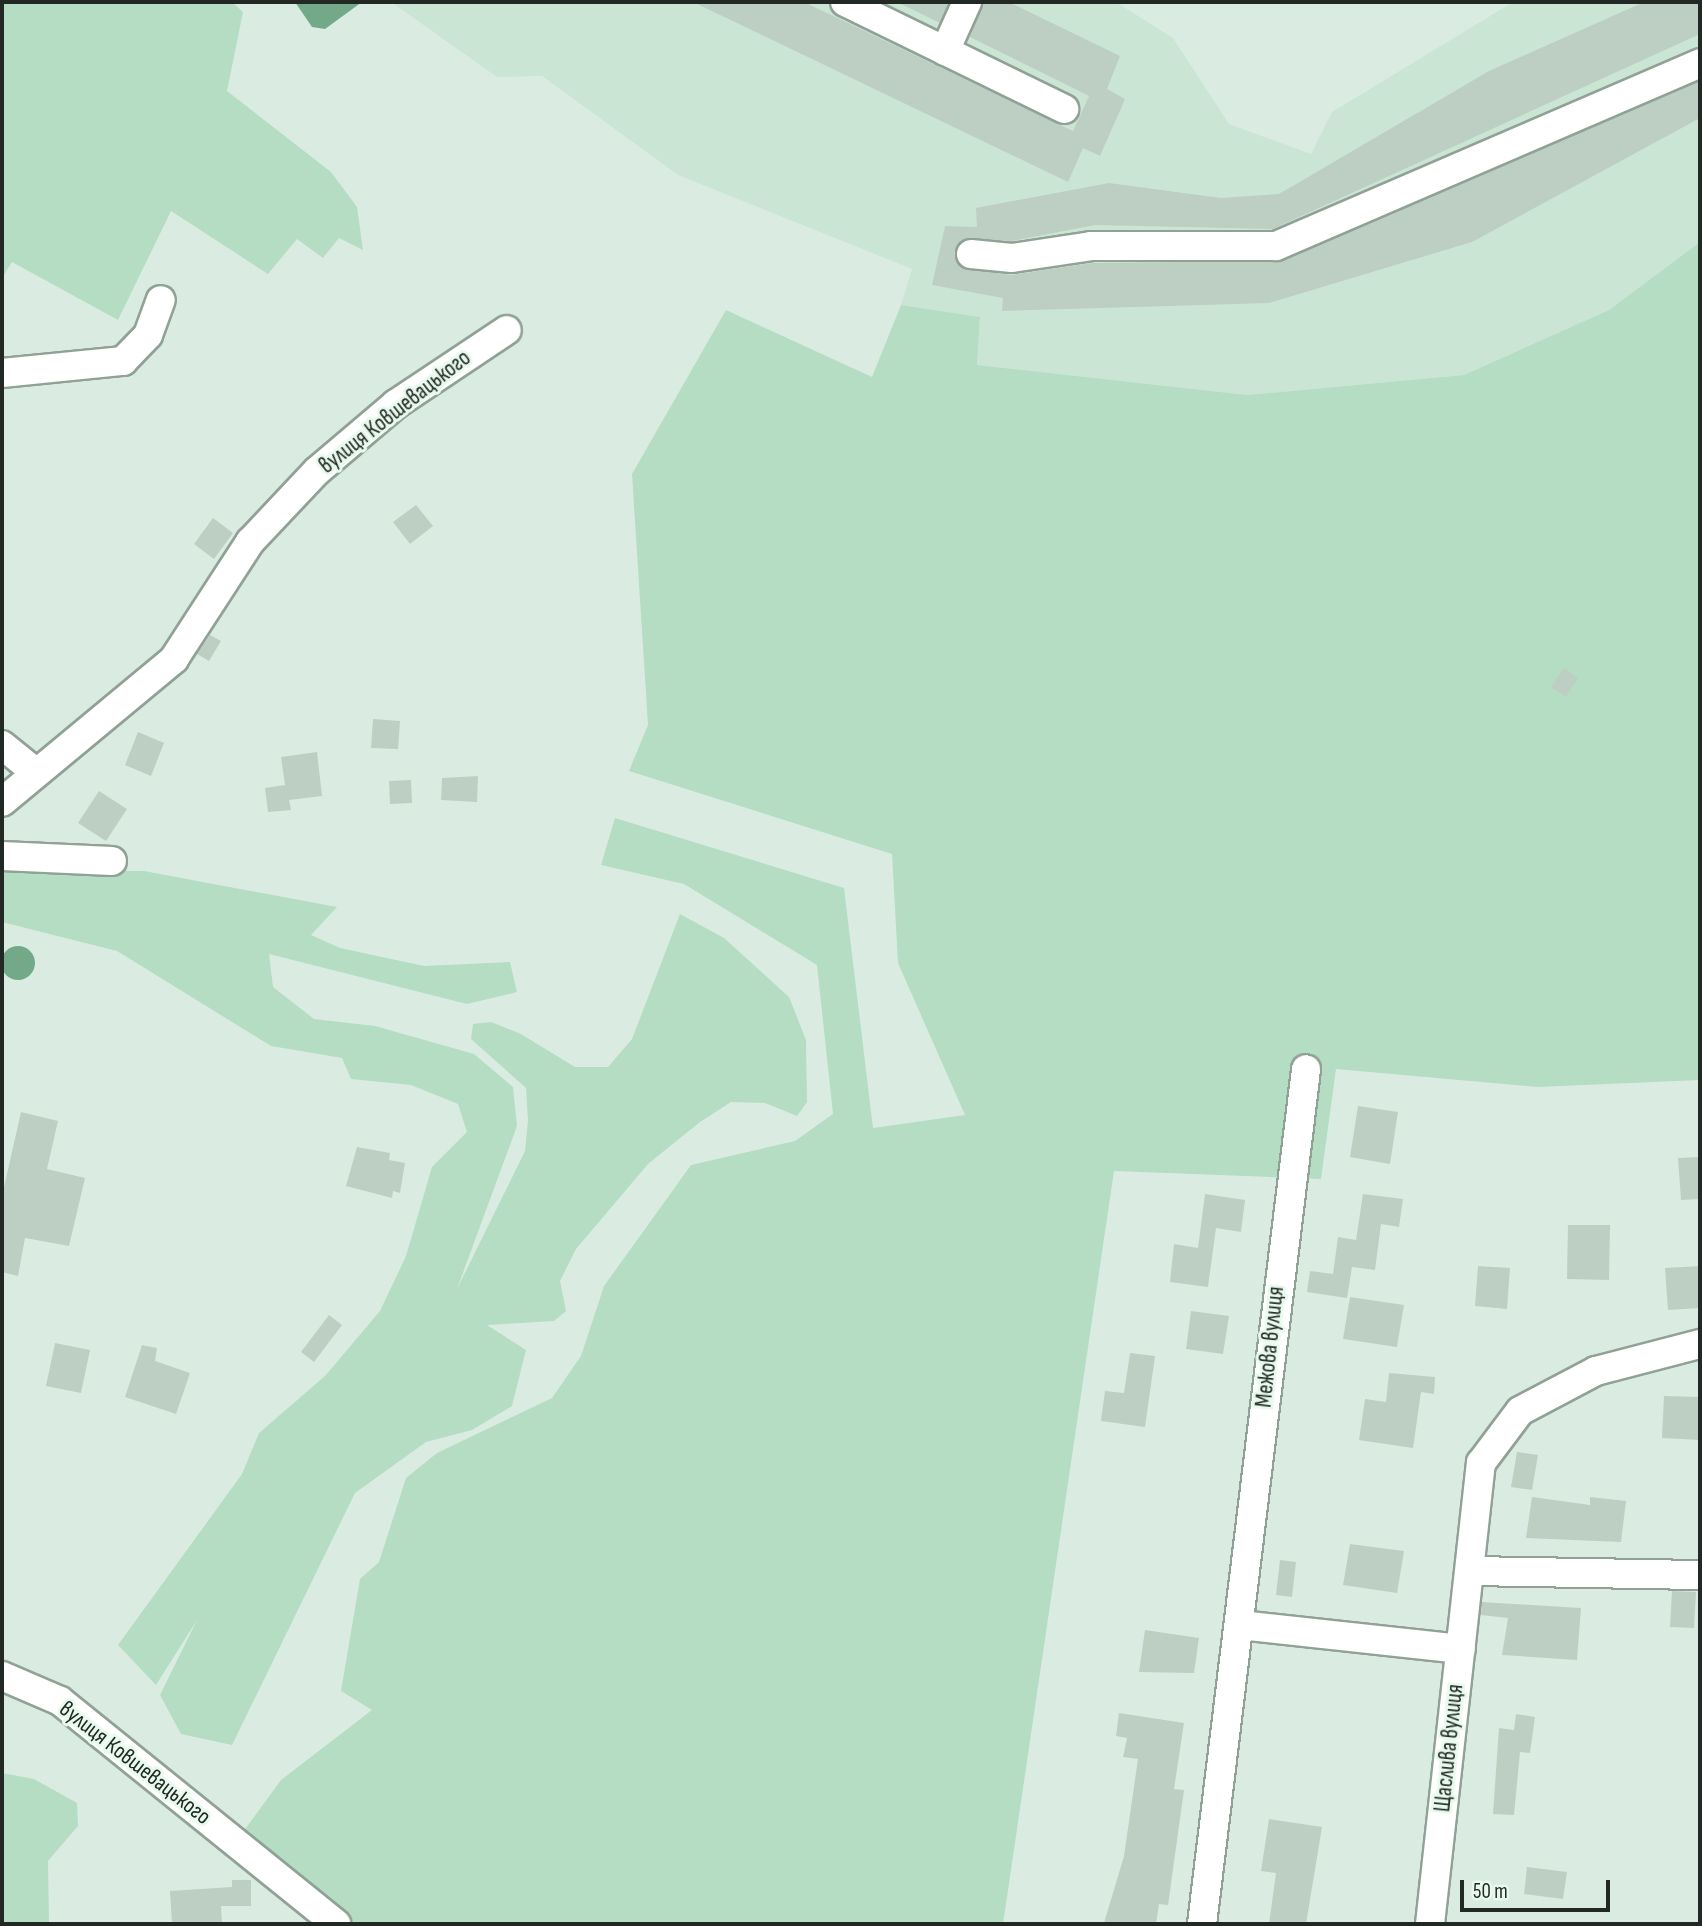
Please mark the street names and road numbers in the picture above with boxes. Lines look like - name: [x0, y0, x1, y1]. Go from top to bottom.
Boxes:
- street label: вулиця Ковшевацького: [314, 344, 476, 480]
- street label: Межова вулиця: [1250, 1285, 1290, 1409]
- street label: Щаслива вулиця: [1429, 1683, 1469, 1813]
- street label: вулиця Ковшевацького: [54, 1695, 216, 1831]

